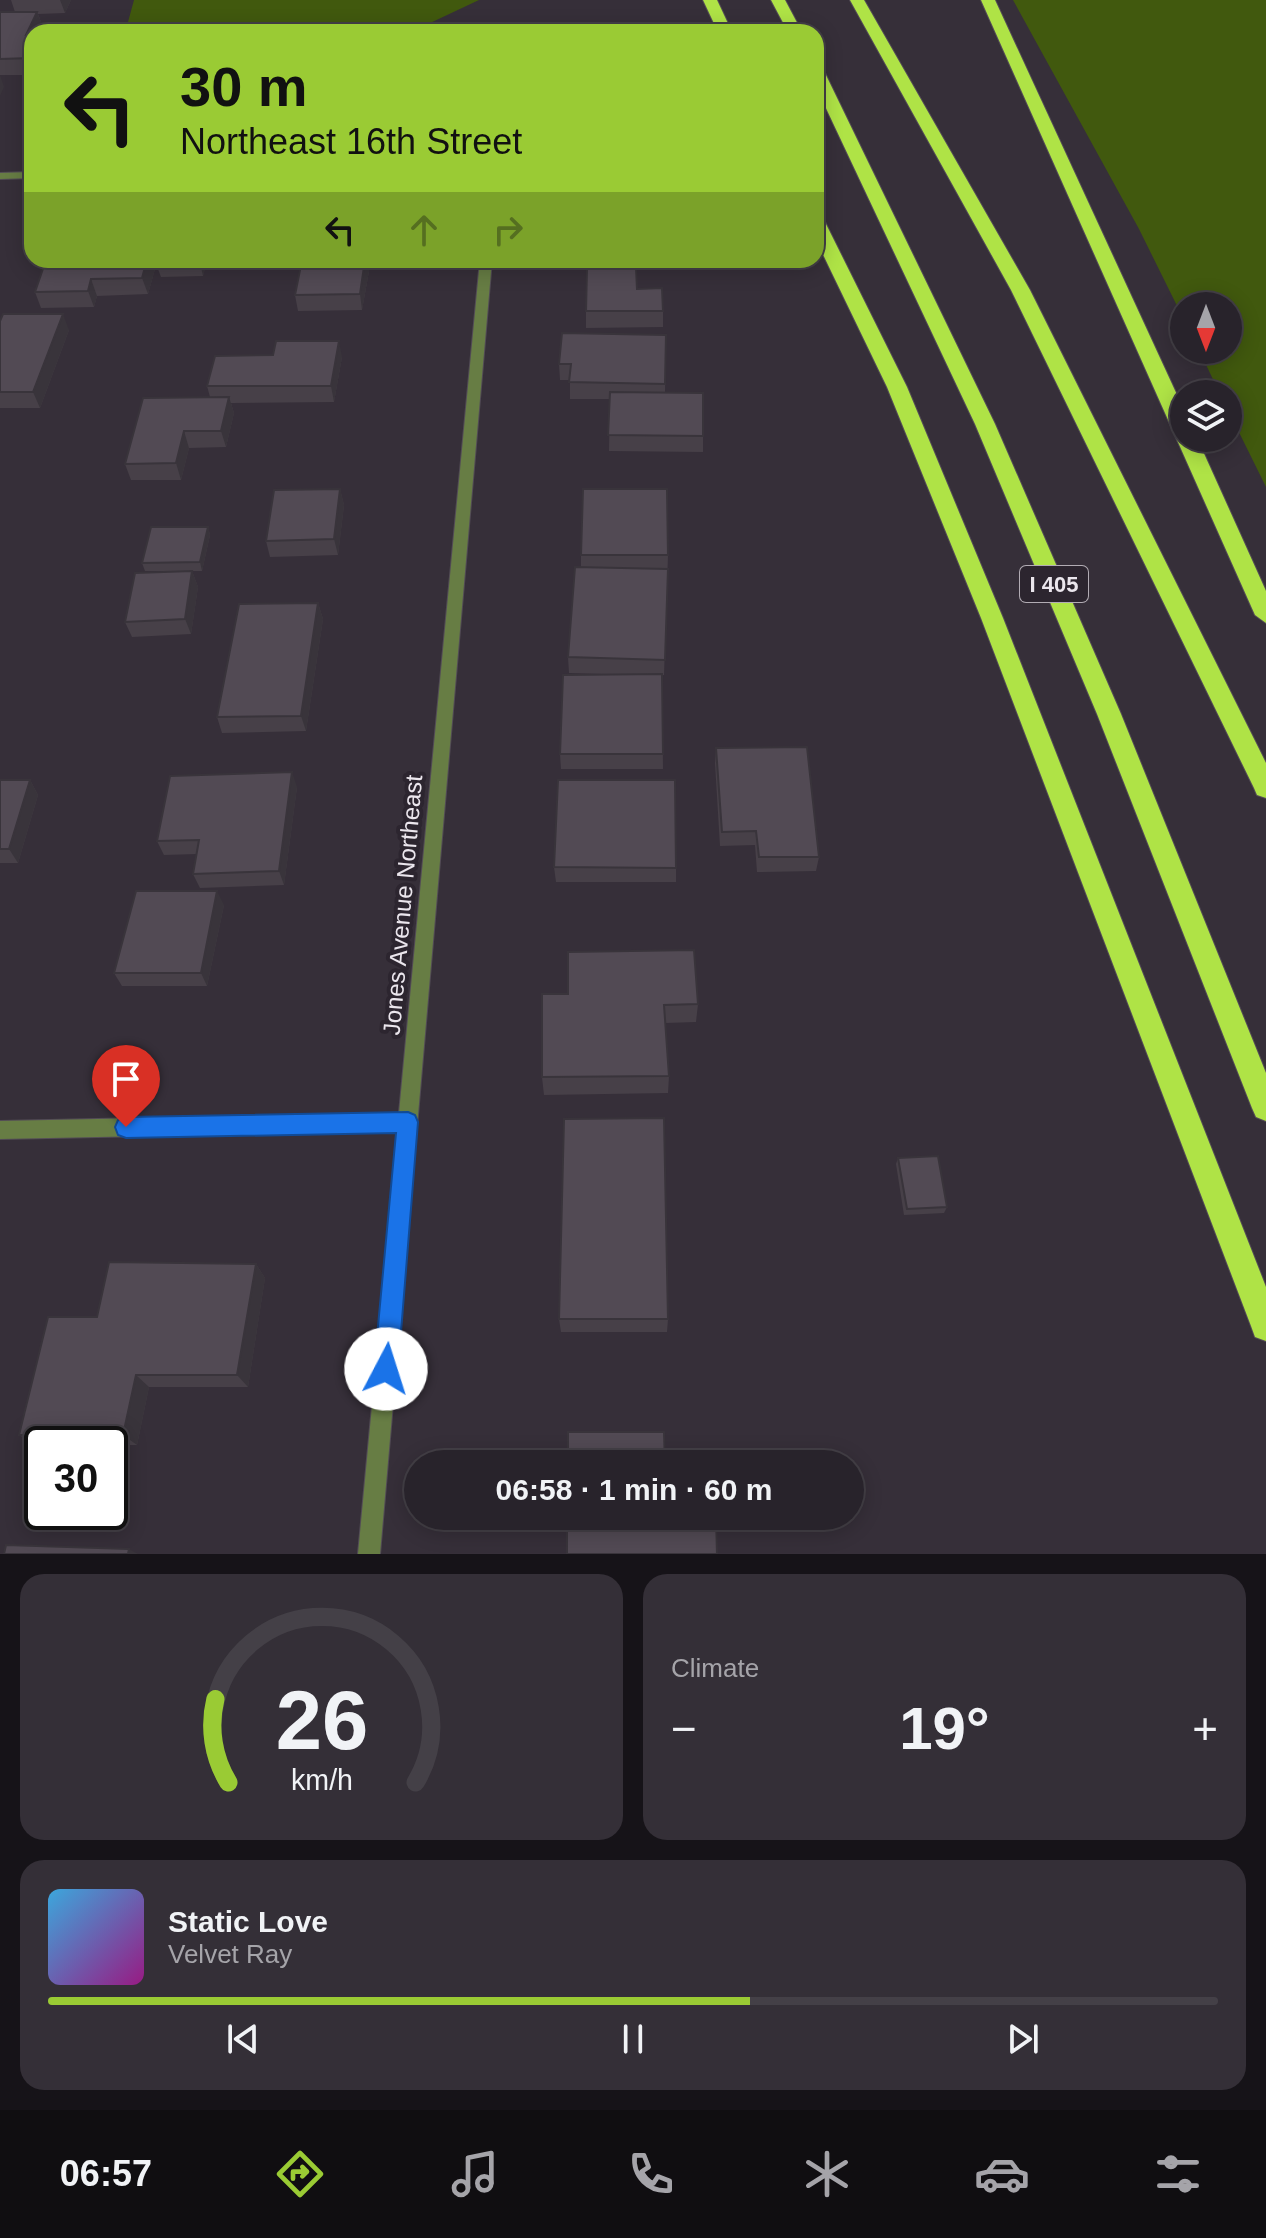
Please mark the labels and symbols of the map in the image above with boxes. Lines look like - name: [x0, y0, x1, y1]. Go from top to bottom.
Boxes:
- north arrow: [1170, 292, 1242, 364]
- road number: I 405: [1020, 566, 1088, 602]
- street label: Jones Avenue Northeast: [378, 773, 427, 1036]
- pin: [92, 1045, 160, 1127]
- position arrow: [344, 1327, 428, 1411]
- speed limit sign: 30: [24, 1426, 128, 1530]

